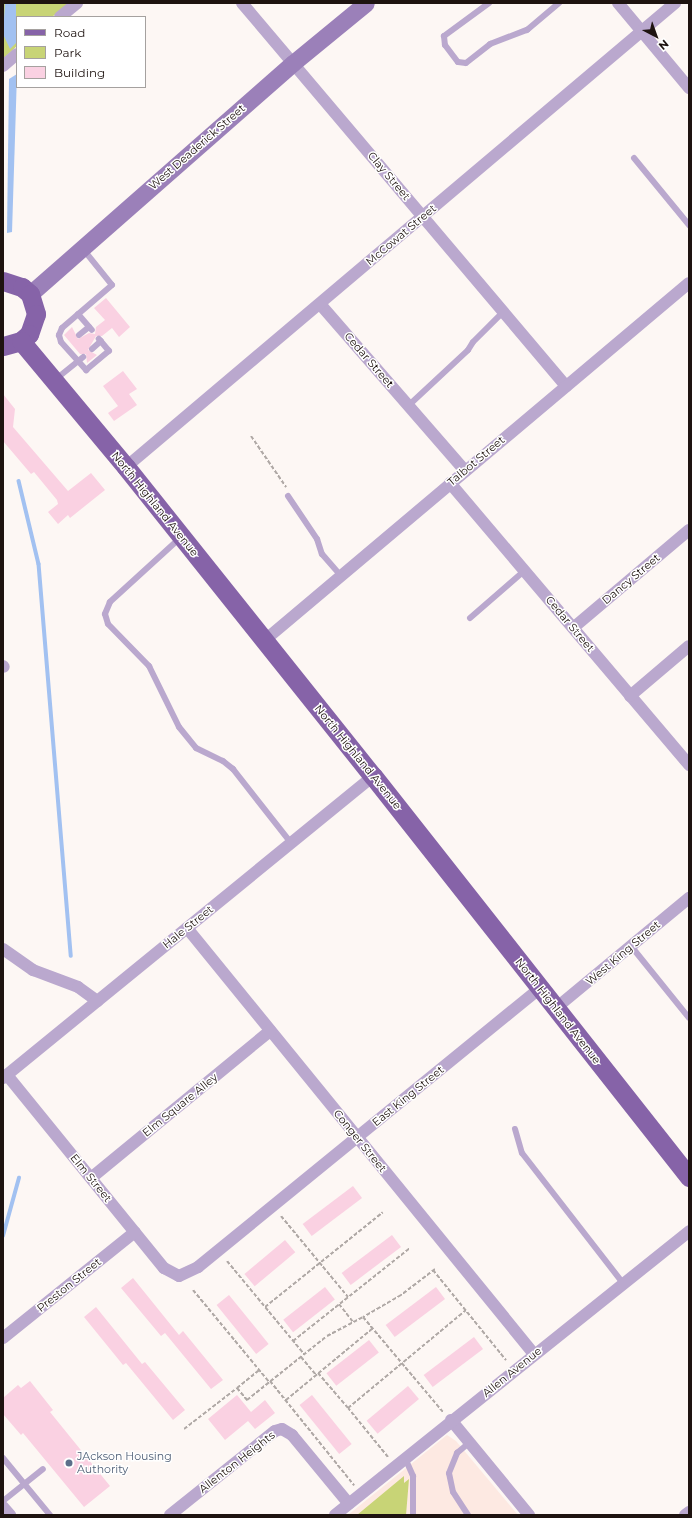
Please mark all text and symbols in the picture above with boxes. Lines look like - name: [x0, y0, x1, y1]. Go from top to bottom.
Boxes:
- legend: [16, 16, 146, 88]
- north arrow: [636, 16, 676, 56]
- text: Road: [54, 25, 85, 40]
- text: N: [656, 37, 672, 53]
- text: Park: [54, 45, 81, 60]
- text: Building: [54, 65, 105, 80]
- street label: West Deaderick Street: [146, 102, 248, 192]
- street label: Clay Street: [365, 149, 413, 203]
- street label: McCowat Street: [363, 202, 439, 268]
- street label: Cedar Street: [341, 330, 397, 390]
- street label: Talbot Street: [445, 433, 507, 489]
- street label: North Highland Avenue: [109, 449, 201, 559]
- street label: Dancy Street: [599, 551, 663, 607]
- street label: Cedar Street: [543, 593, 597, 655]
- street label: North Highland Avenue: [312, 702, 404, 812]
- street label: Hale Street: [160, 903, 216, 951]
- street label: West King Street: [583, 918, 663, 988]
- street label: North Highland Avenue: [513, 955, 603, 1067]
- street label: East King Street: [370, 1063, 446, 1129]
- street label: Elm Square Alley: [140, 1071, 220, 1139]
- street label: Conger Street: [331, 1107, 389, 1175]
- street label: Elm Street: [68, 1151, 114, 1205]
- street label: Preston Street: [34, 1255, 104, 1315]
- street label: Allen Avenue: [480, 1344, 544, 1400]
- street label: Allenton Heights: [196, 1428, 278, 1496]
- place label: JAckson Housing Authority: [77, 1450, 172, 1476]
- marker: JAckson Housing Authority: [64, 1458, 74, 1468]

